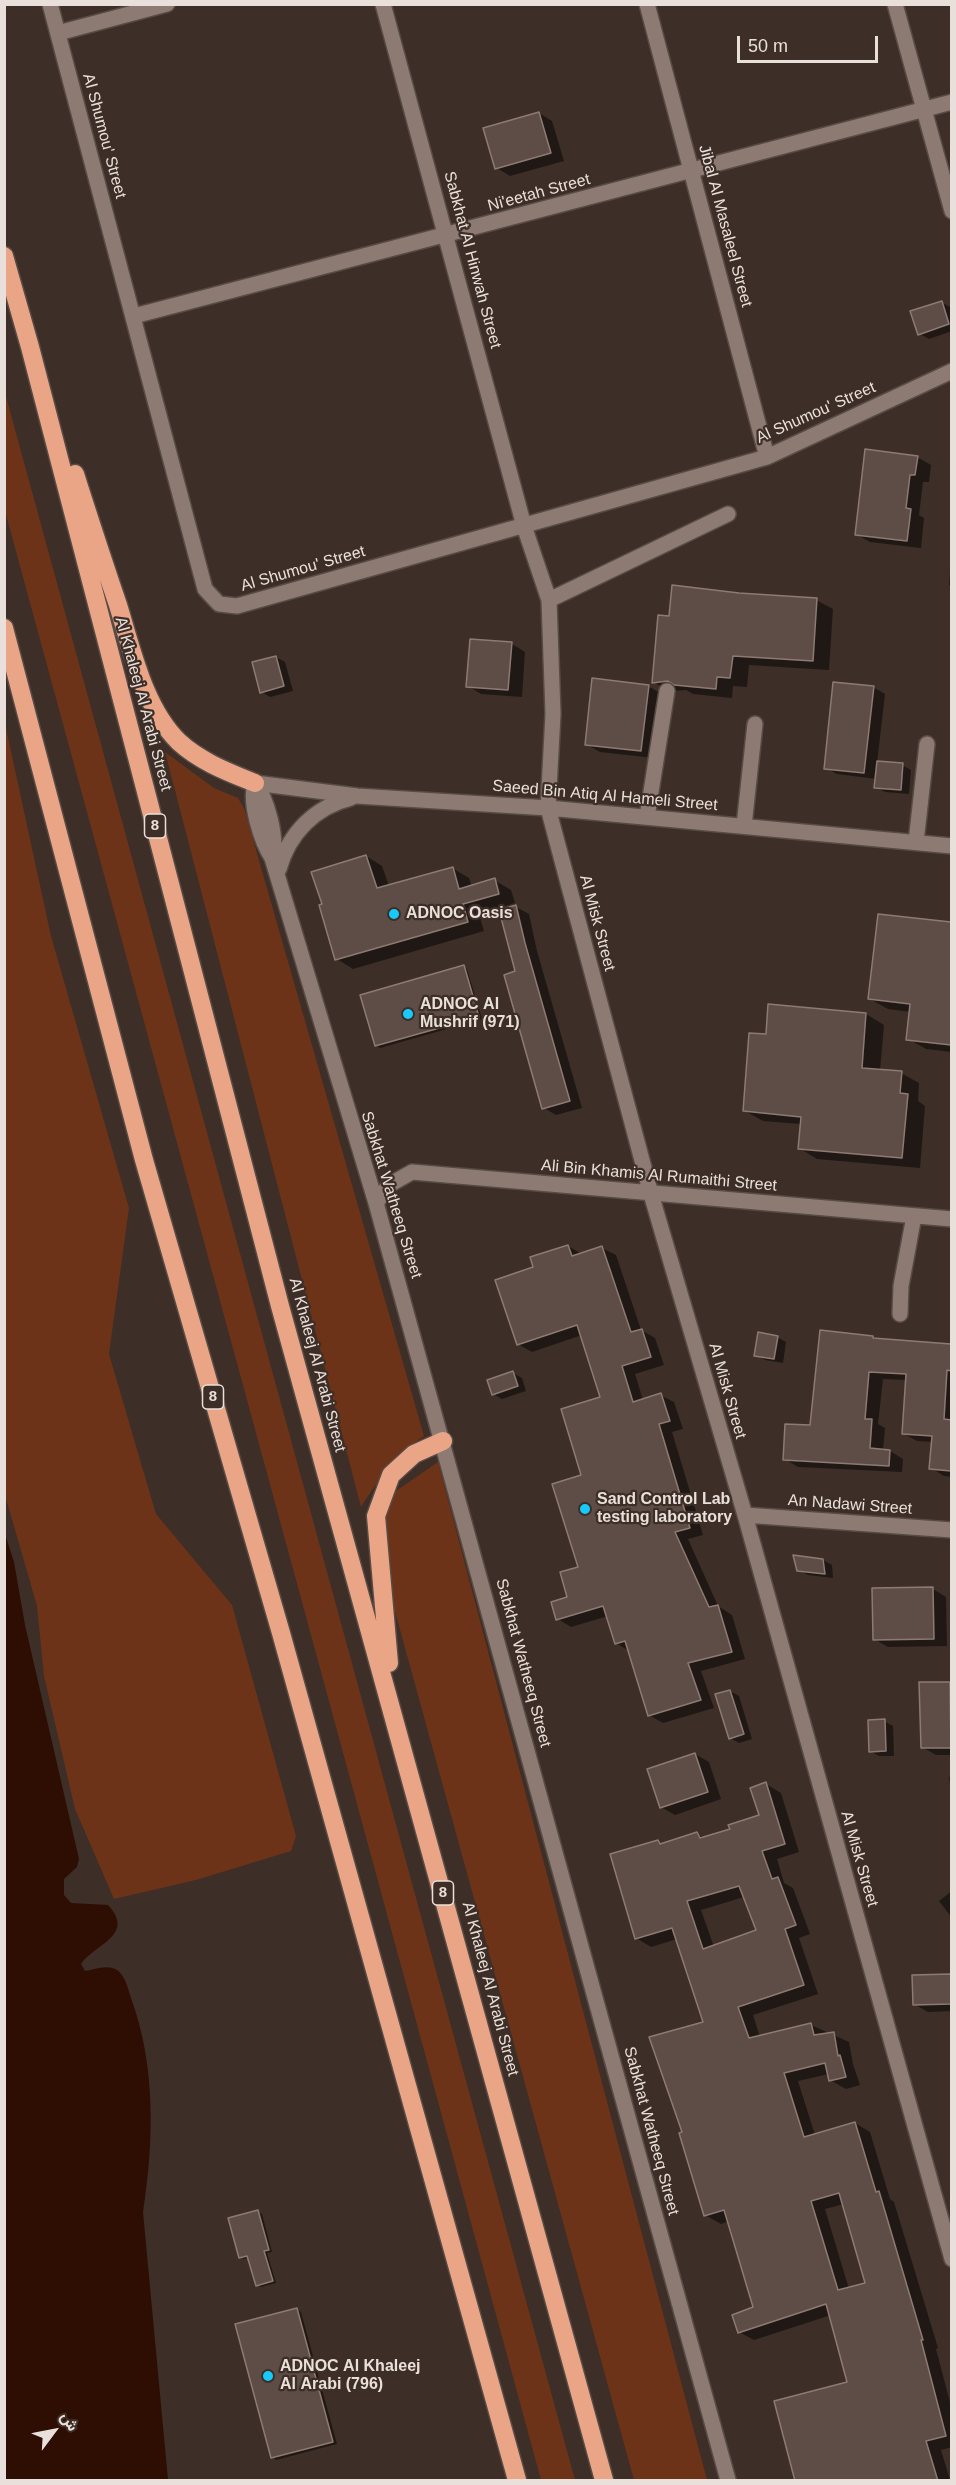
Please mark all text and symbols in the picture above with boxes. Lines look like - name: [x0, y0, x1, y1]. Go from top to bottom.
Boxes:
- scale bar: [740, 24, 881, 62]
- text: 50 m: [748, 36, 788, 56]
- street label: Al Shumou' Street: [78, 71, 130, 201]
- street label: Jibal Al Masaleel Street: [694, 143, 756, 309]
- street label: Sabkhat Al Hinwah Street: [439, 169, 505, 351]
- street label: Ni'eetah Street: [486, 170, 592, 216]
- street label: Al Shumou' Street: [753, 378, 879, 448]
- street label: Al Shumou' Street: [239, 542, 367, 596]
- street label: Al Khaleej Al Arabi Street: [110, 615, 176, 793]
- street label: Saeed Bin Atiq Al Hameli Street: [492, 777, 718, 815]
- road number: 8: [144, 814, 166, 838]
- street label: Al Misk Street: [575, 873, 619, 973]
- place label: ADNOC Oasis: [406, 904, 513, 924]
- marker: ADNOC Oasis: [387, 907, 401, 921]
- place label: ADNOC Al Mushrif (971): [420, 995, 520, 1033]
- marker: ADNOC Al Mushrif (971): [401, 1007, 415, 1021]
- street label: Sabkhat Watheeq Street: [356, 1109, 426, 1281]
- street label: Ali Bin Khamis Al Rumaithi Street: [540, 1156, 778, 1196]
- street label: Al Khaleej Al Arabi Street: [284, 1276, 350, 1454]
- street label: Al Misk Street: [704, 1341, 750, 1441]
- road number: 8: [202, 1385, 224, 1409]
- place label: Sand Control Lab testing laboratory: [597, 1490, 732, 1528]
- street label: An Nadawi Street: [787, 1491, 913, 1519]
- marker: Sand Control Lab testing laboratory: [578, 1502, 592, 1516]
- street label: Sabkhat Watheeq Street: [491, 1577, 555, 1749]
- street label: Al Misk Street: [836, 1809, 882, 1909]
- road number: 8: [432, 1881, 454, 1905]
- street label: Al Khaleej Al Arabi Street: [457, 1900, 523, 2078]
- street label: Sabkhat Watheeq Street: [619, 2045, 683, 2217]
- place label: ADNOC Al Khaleej Al Arabi (796): [280, 2357, 420, 2395]
- marker: ADNOC Al Khaleej Al Arabi (796): [261, 2369, 275, 2383]
- north arrow: [24, 2401, 84, 2461]
- text: ش: [57, 2409, 82, 2434]

